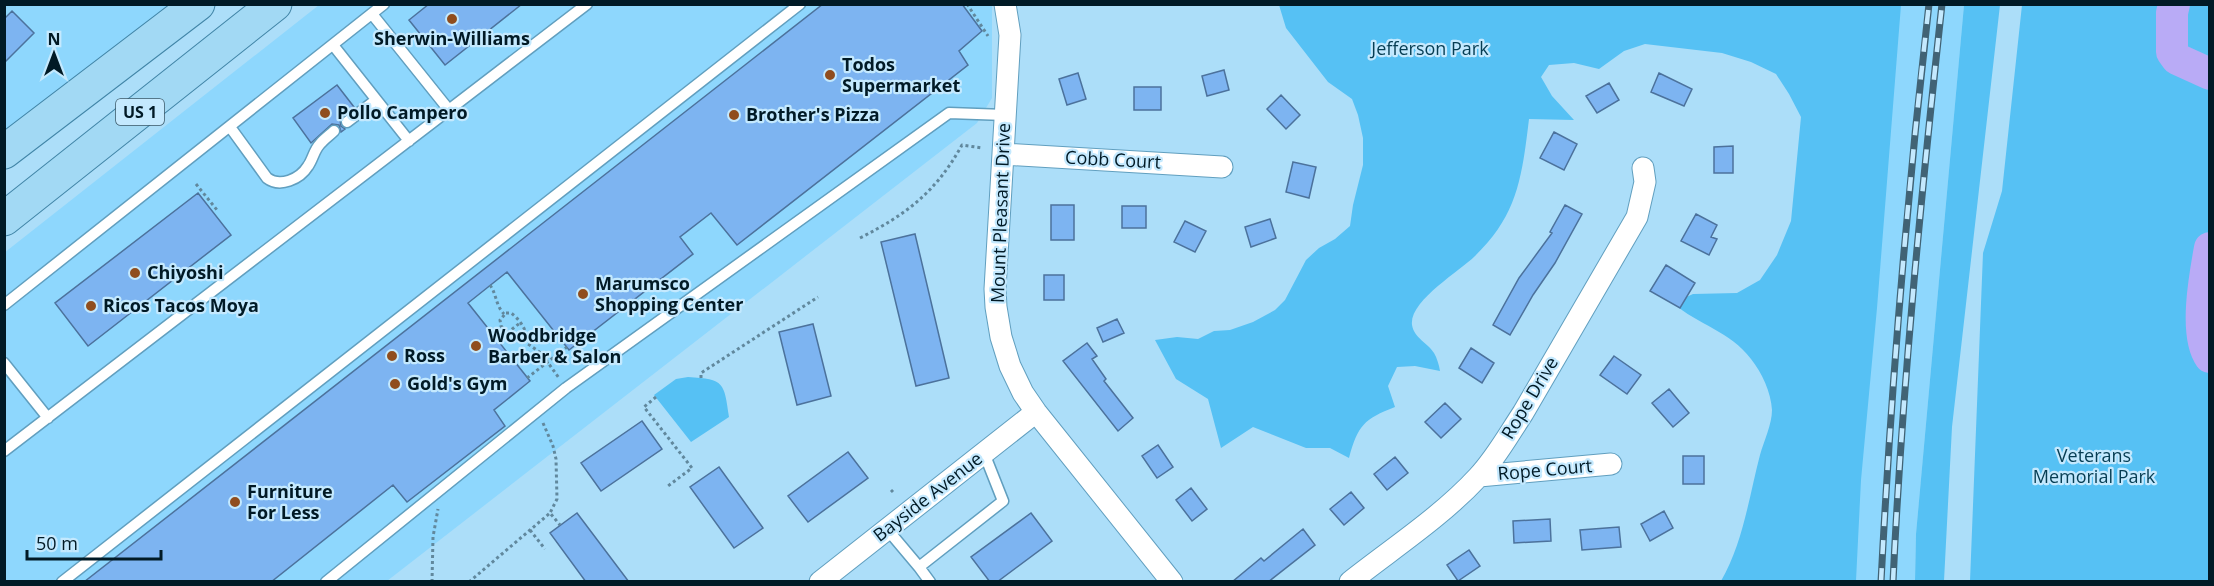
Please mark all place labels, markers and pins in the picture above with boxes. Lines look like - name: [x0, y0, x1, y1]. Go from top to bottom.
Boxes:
- marker: Sherwin-Williams: [445, 12, 459, 26]
- place label: Sherwin-Williams: [374, 26, 530, 50]
- place label: Todos Supermarket: [842, 52, 960, 97]
- marker: Todos Supermarket: [823, 68, 837, 82]
- place label: Pollo Campero: [337, 100, 468, 124]
- place label: Brother's Pizza: [746, 102, 880, 126]
- marker: Pollo Campero: [318, 106, 332, 120]
- marker: Brother's Pizza: [727, 108, 741, 122]
- place label: Chiyoshi: [147, 260, 223, 284]
- marker: Chiyoshi: [128, 266, 142, 280]
- place label: Marumsco Shopping Center: [595, 271, 743, 316]
- marker: Marumsco Shopping Center: [576, 287, 590, 301]
- place label: Ricos Tacos Moya: [103, 293, 259, 317]
- marker: Ricos Tacos Moya: [84, 299, 98, 313]
- place label: Woodbridge Barber & Salon: [488, 323, 621, 368]
- marker: Woodbridge Barber & Salon: [469, 339, 483, 353]
- place label: Ross: [404, 343, 445, 367]
- marker: Ross: [385, 349, 399, 363]
- place label: Gold's Gym: [407, 371, 507, 395]
- marker: Gold's Gym: [388, 377, 402, 391]
- place label: Furniture For Less: [247, 479, 333, 524]
- marker: Furniture For Less: [228, 495, 242, 509]

